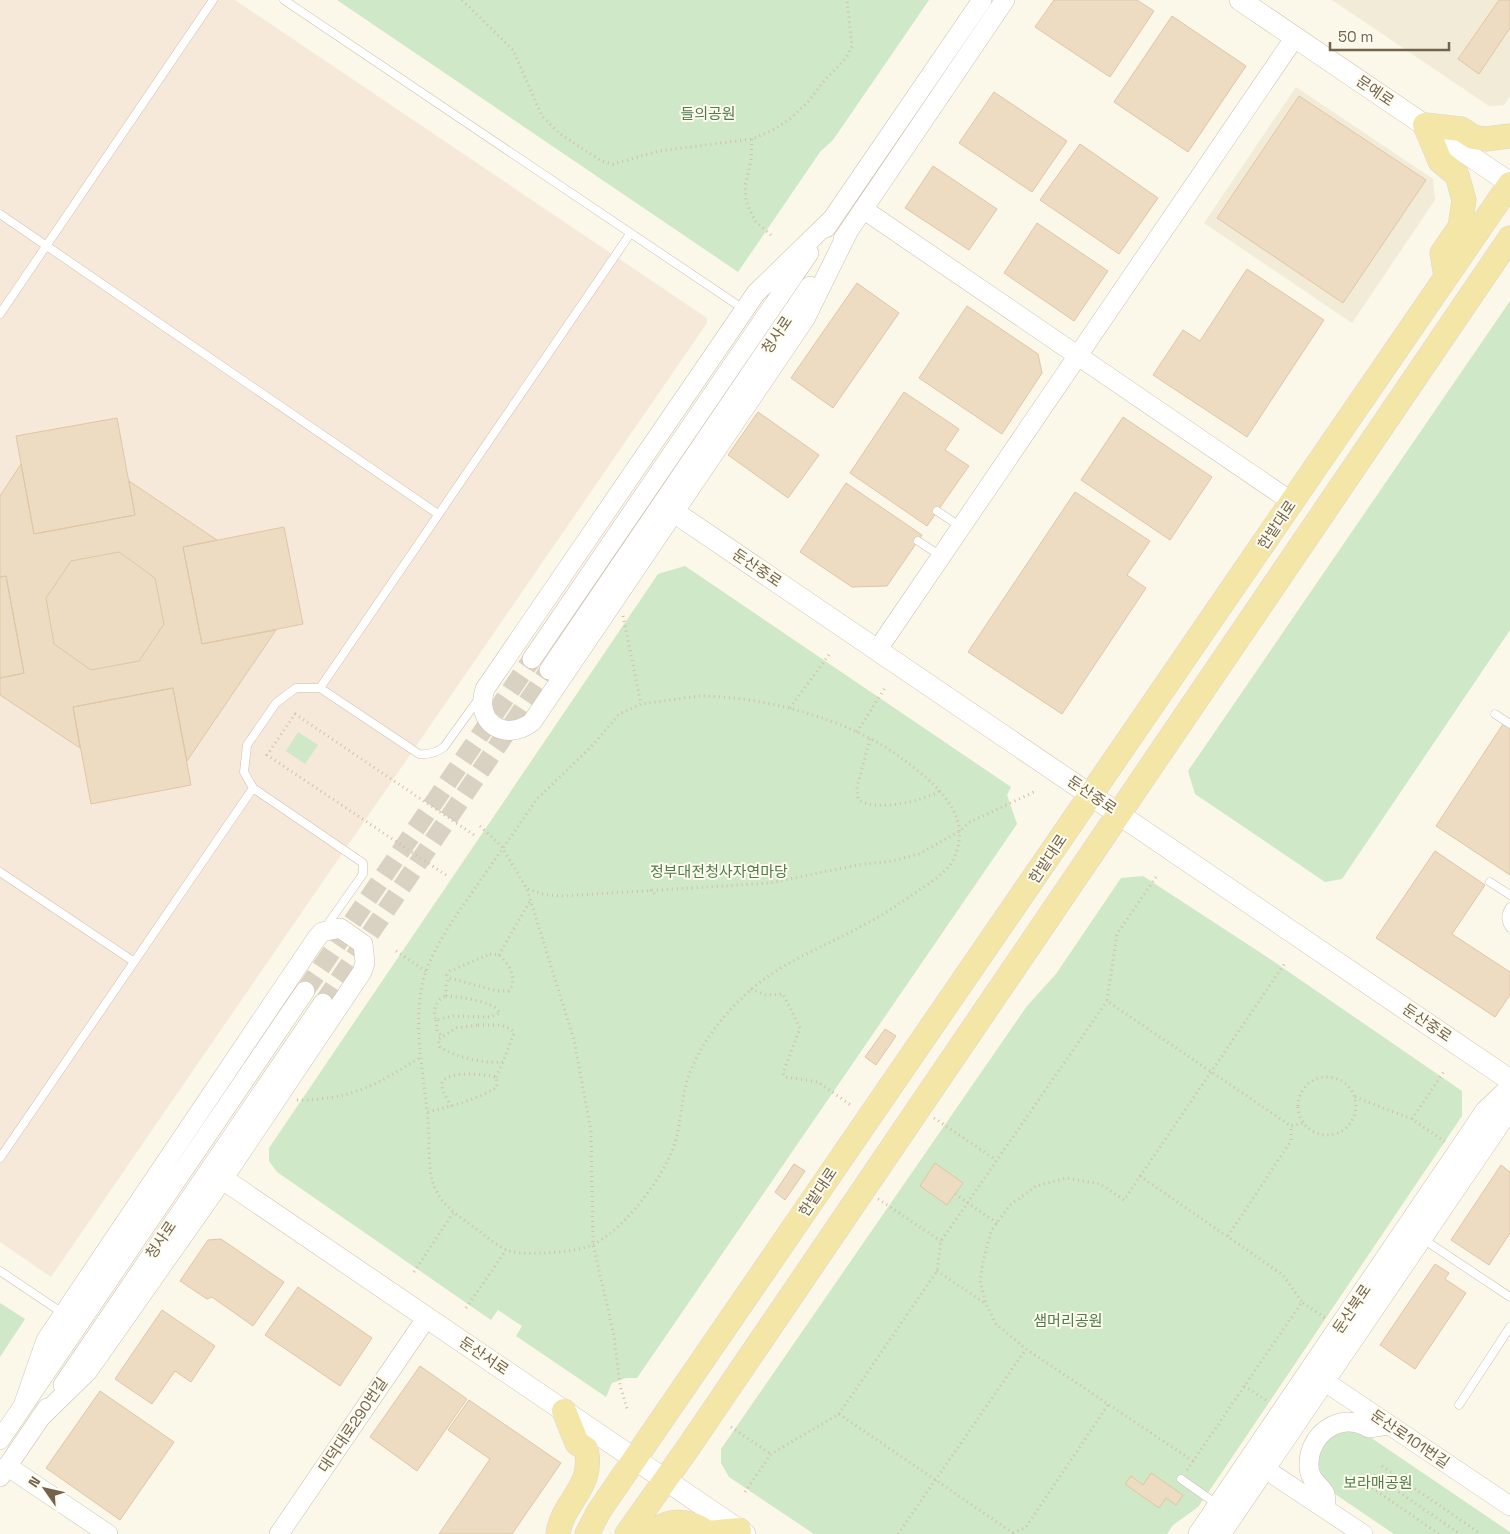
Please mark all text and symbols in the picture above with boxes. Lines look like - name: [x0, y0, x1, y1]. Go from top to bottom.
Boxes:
- scale bar: [1330, 20, 1449, 52]
- text: 50 m: [1338, 27, 1373, 46]
- street label: 문예로: [1353, 71, 1398, 110]
- park label: 들의공원: [680, 104, 736, 123]
- street label: 청사로: [757, 312, 796, 357]
- street label: 한밭대로: [1253, 497, 1300, 553]
- street label: 둔산중로: [729, 544, 785, 591]
- street label: 둔산중로: [1064, 771, 1120, 818]
- street label: 한밭대로: [1024, 831, 1071, 887]
- park label: 정부대전청사자연마당: [650, 862, 788, 881]
- street label: 둔산중로: [1399, 999, 1455, 1046]
- street label: 한밭대로: [794, 1164, 841, 1220]
- street label: 청사로: [141, 1217, 180, 1262]
- street label: 둔산북로: [1328, 1281, 1375, 1337]
- park label: 샘머리공원: [1033, 1311, 1103, 1330]
- street label: 둔산서로: [456, 1332, 512, 1379]
- street label: 대덕대로290번길: [314, 1374, 391, 1476]
- street label: 둔산로101번길: [1367, 1405, 1453, 1472]
- north arrow: [20, 1464, 70, 1514]
- text: N: [24, 1473, 44, 1491]
- park label: 보라매공원: [1343, 1473, 1413, 1492]

